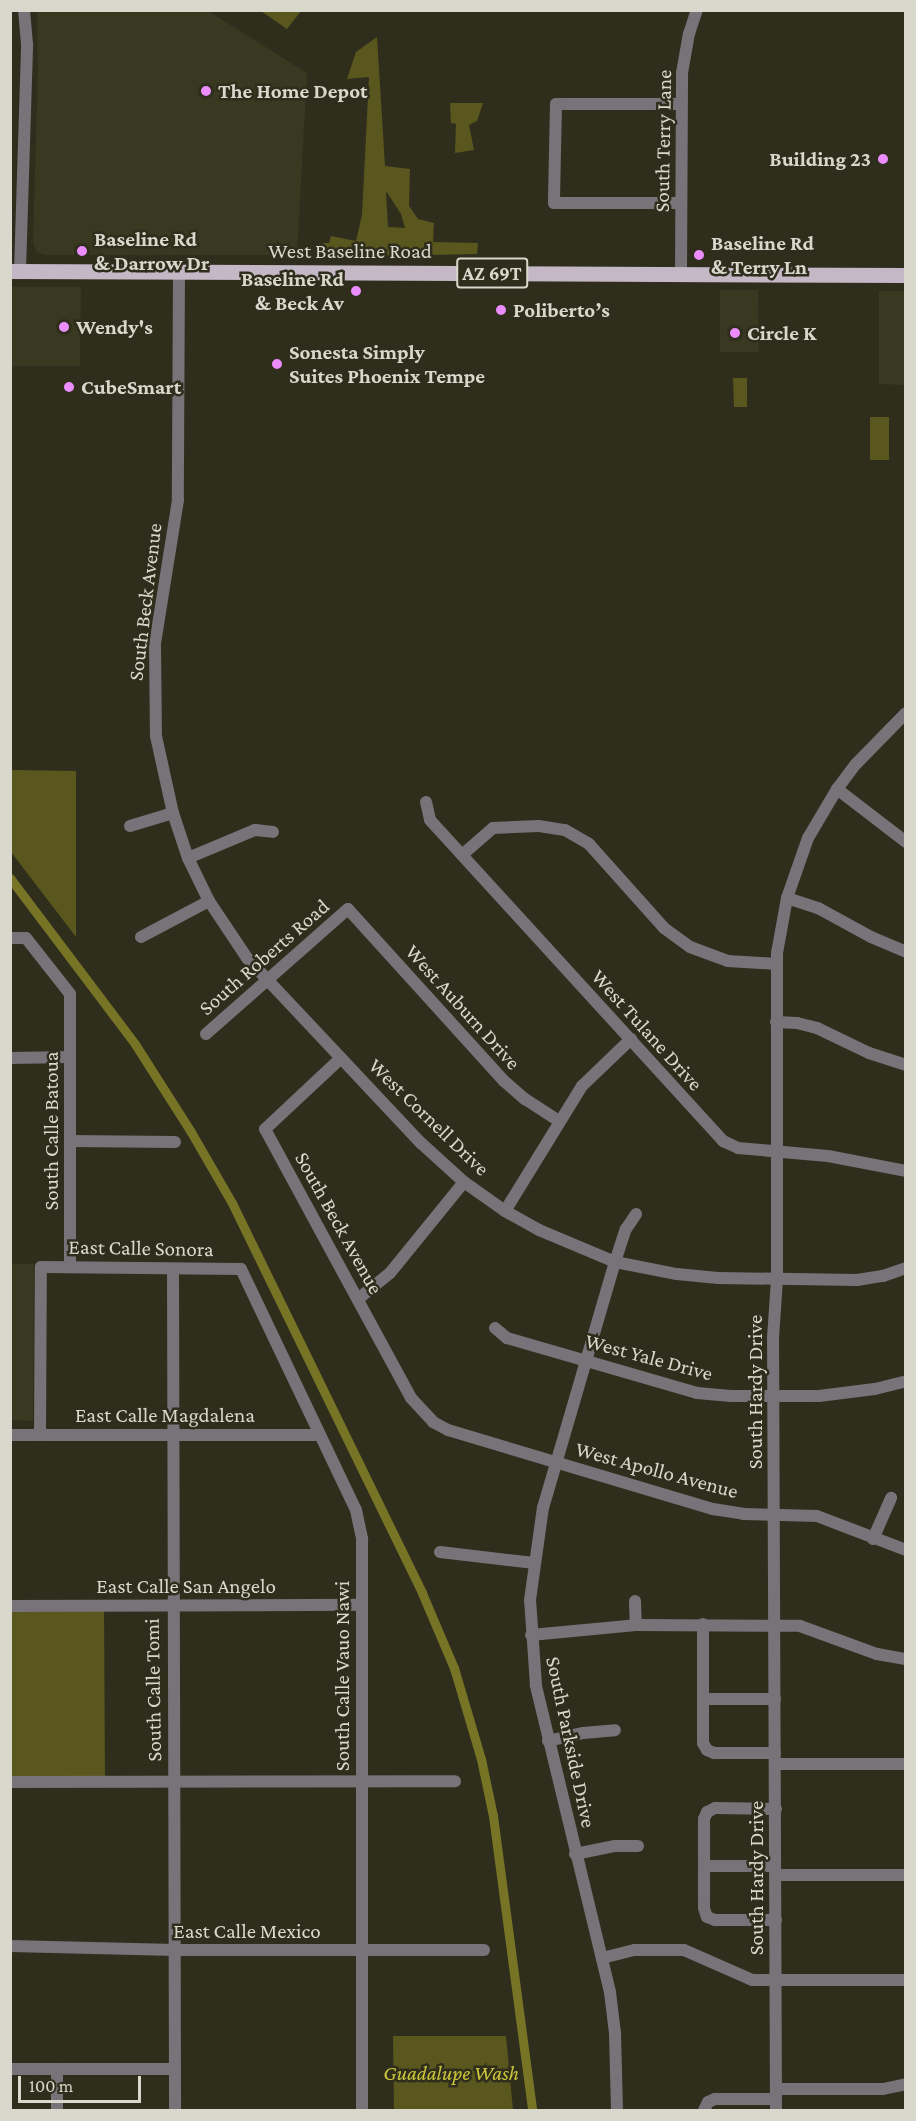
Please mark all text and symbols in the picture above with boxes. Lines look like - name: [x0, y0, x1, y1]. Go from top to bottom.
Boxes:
- street label: South Terry Lane: [649, 69, 677, 213]
- place label: The Home Depot: [218, 78, 368, 104]
- marker: The Home Depot: [199, 84, 213, 98]
- place label: Building 23: [769, 146, 871, 172]
- marker: Building 23: [876, 152, 890, 166]
- place label: Baseline Rd & Darrow Dr: [94, 226, 209, 276]
- place label: Baseline Rd & Terry Ln: [711, 230, 814, 280]
- street label: West Baseline Road: [268, 238, 432, 264]
- marker: Baseline Rd & Darrow Dr: [75, 244, 89, 258]
- marker: Baseline Rd & Terry Ln: [692, 248, 706, 262]
- road number: AZ 69T: [456, 256, 528, 290]
- place label: Baseline Rd & Beck Av: [241, 266, 344, 316]
- marker: Baseline Rd & Beck Av: [349, 284, 363, 298]
- place label: Poliberto’s: [513, 297, 610, 323]
- marker: Poliberto’s: [494, 303, 508, 317]
- place label: Wendy's: [76, 314, 153, 340]
- marker: Wendy's: [57, 320, 71, 334]
- place label: Circle K: [747, 320, 816, 346]
- marker: Circle K: [728, 326, 742, 340]
- place label: Sonesta Simply Suites Phoenix Tempe: [289, 339, 485, 389]
- marker: Sonesta Simply Suites Phoenix Tempe: [270, 357, 284, 371]
- place label: CubeSmart: [81, 374, 181, 400]
- marker: CubeSmart: [62, 380, 76, 394]
- street label: South Beck Avenue: [123, 522, 167, 682]
- street label: South Roberts Road: [194, 894, 334, 1020]
- street label: West Auburn Drive: [400, 939, 526, 1075]
- street label: West Tulane Drive: [586, 964, 708, 1096]
- street label: South Calle Batoua: [38, 1051, 64, 1211]
- street label: West Cornell Drive: [363, 1053, 495, 1181]
- street label: South Beck Avenue: [290, 1147, 388, 1299]
- street label: East Calle Sonora: [68, 1234, 214, 1262]
- street label: South Hardy Drive: [742, 1315, 768, 1469]
- street label: West Yale Drive: [583, 1328, 715, 1386]
- street label: East Calle Magdalena: [75, 1402, 255, 1428]
- street label: West Apollo Avenue: [573, 1436, 741, 1504]
- street label: East Calle San Angelo: [96, 1573, 276, 1599]
- street label: South Calle Vauo Nawi: [329, 1581, 355, 1771]
- street label: South Calle Tomi: [139, 1618, 167, 1762]
- street label: South Parkside Drive: [541, 1654, 601, 1830]
- street label: South Hardy Drive: [743, 1801, 769, 1955]
- street label: East Calle Mexico: [173, 1918, 321, 1944]
- park label: Guadalupe Wash: [383, 2060, 519, 2086]
- scale bar: [21, 2064, 144, 2102]
- text: 100 m: [29, 2076, 73, 2096]

